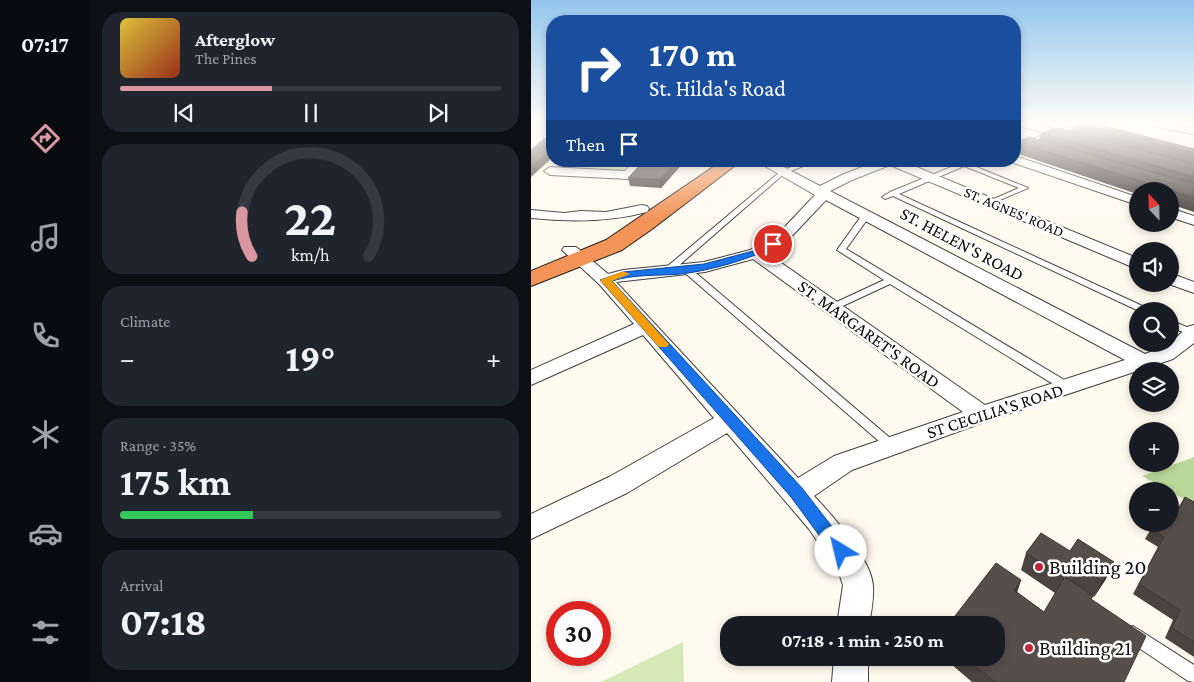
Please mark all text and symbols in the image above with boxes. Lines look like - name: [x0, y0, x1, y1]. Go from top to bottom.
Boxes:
- text: Afterglow: [195, 29, 275, 50]
- text: 07:17: [21, 32, 69, 57]
- icon: right: [566, 35, 631, 100]
- text: 170 m: [649, 35, 736, 74]
- text: The Pines: [195, 50, 256, 67]
- text: St. Hilda's Road: [649, 76, 786, 101]
- icon: previous: [170, 99, 198, 127]
- icon: pause: [297, 99, 325, 127]
- icon: next: [424, 99, 452, 127]
- icon: directions: [28, 121, 63, 156]
- icon: arrive: [615, 130, 643, 158]
- text: Then: [566, 134, 605, 155]
- north arrow: [1129, 182, 1179, 232]
- map controls: [1129, 182, 1179, 532]
- street label: ST. AGNES' ROAD: [962, 184, 1066, 240]
- text: 22: [284, 188, 337, 246]
- street label: ST. HELEN'S ROAD: [897, 203, 1027, 285]
- icon: music: [28, 220, 63, 255]
- pin: [752, 223, 794, 265]
- icon: arrive: [759, 230, 787, 258]
- button: sound: [1129, 242, 1179, 292]
- text: km/h: [291, 245, 330, 265]
- street label: ST. MARGARET'S ROAD: [794, 276, 944, 392]
- button: search: [1129, 302, 1179, 352]
- text: Climate: [120, 313, 170, 330]
- icon: phone: [28, 318, 63, 353]
- text: 19°: [286, 337, 335, 379]
- text: −: [120, 343, 135, 374]
- text: +: [486, 343, 501, 374]
- button: layers: [1129, 362, 1179, 412]
- street label: ST CECILIA'S ROAD: [924, 379, 1066, 443]
- icon: climate: [28, 417, 63, 452]
- button: +: [1129, 422, 1179, 472]
- text: Range · 35%: [120, 437, 196, 454]
- text: 175 km: [120, 461, 231, 503]
- button: −: [1129, 482, 1179, 532]
- icon: car: [28, 516, 63, 551]
- position arrow: [814, 524, 866, 576]
- place label: Building 20: [1049, 555, 1146, 579]
- marker: Building 20: [1033, 561, 1045, 573]
- text: Arrival: [120, 577, 164, 594]
- text: 07:18: [120, 601, 207, 643]
- speed limit sign: 30: [546, 601, 611, 666]
- icon: filters: [28, 615, 63, 650]
- text: 07:18 · 1 min · 250 m: [781, 630, 944, 651]
- place label: Building 21: [1039, 636, 1132, 660]
- marker: Building 21: [1023, 642, 1035, 654]

